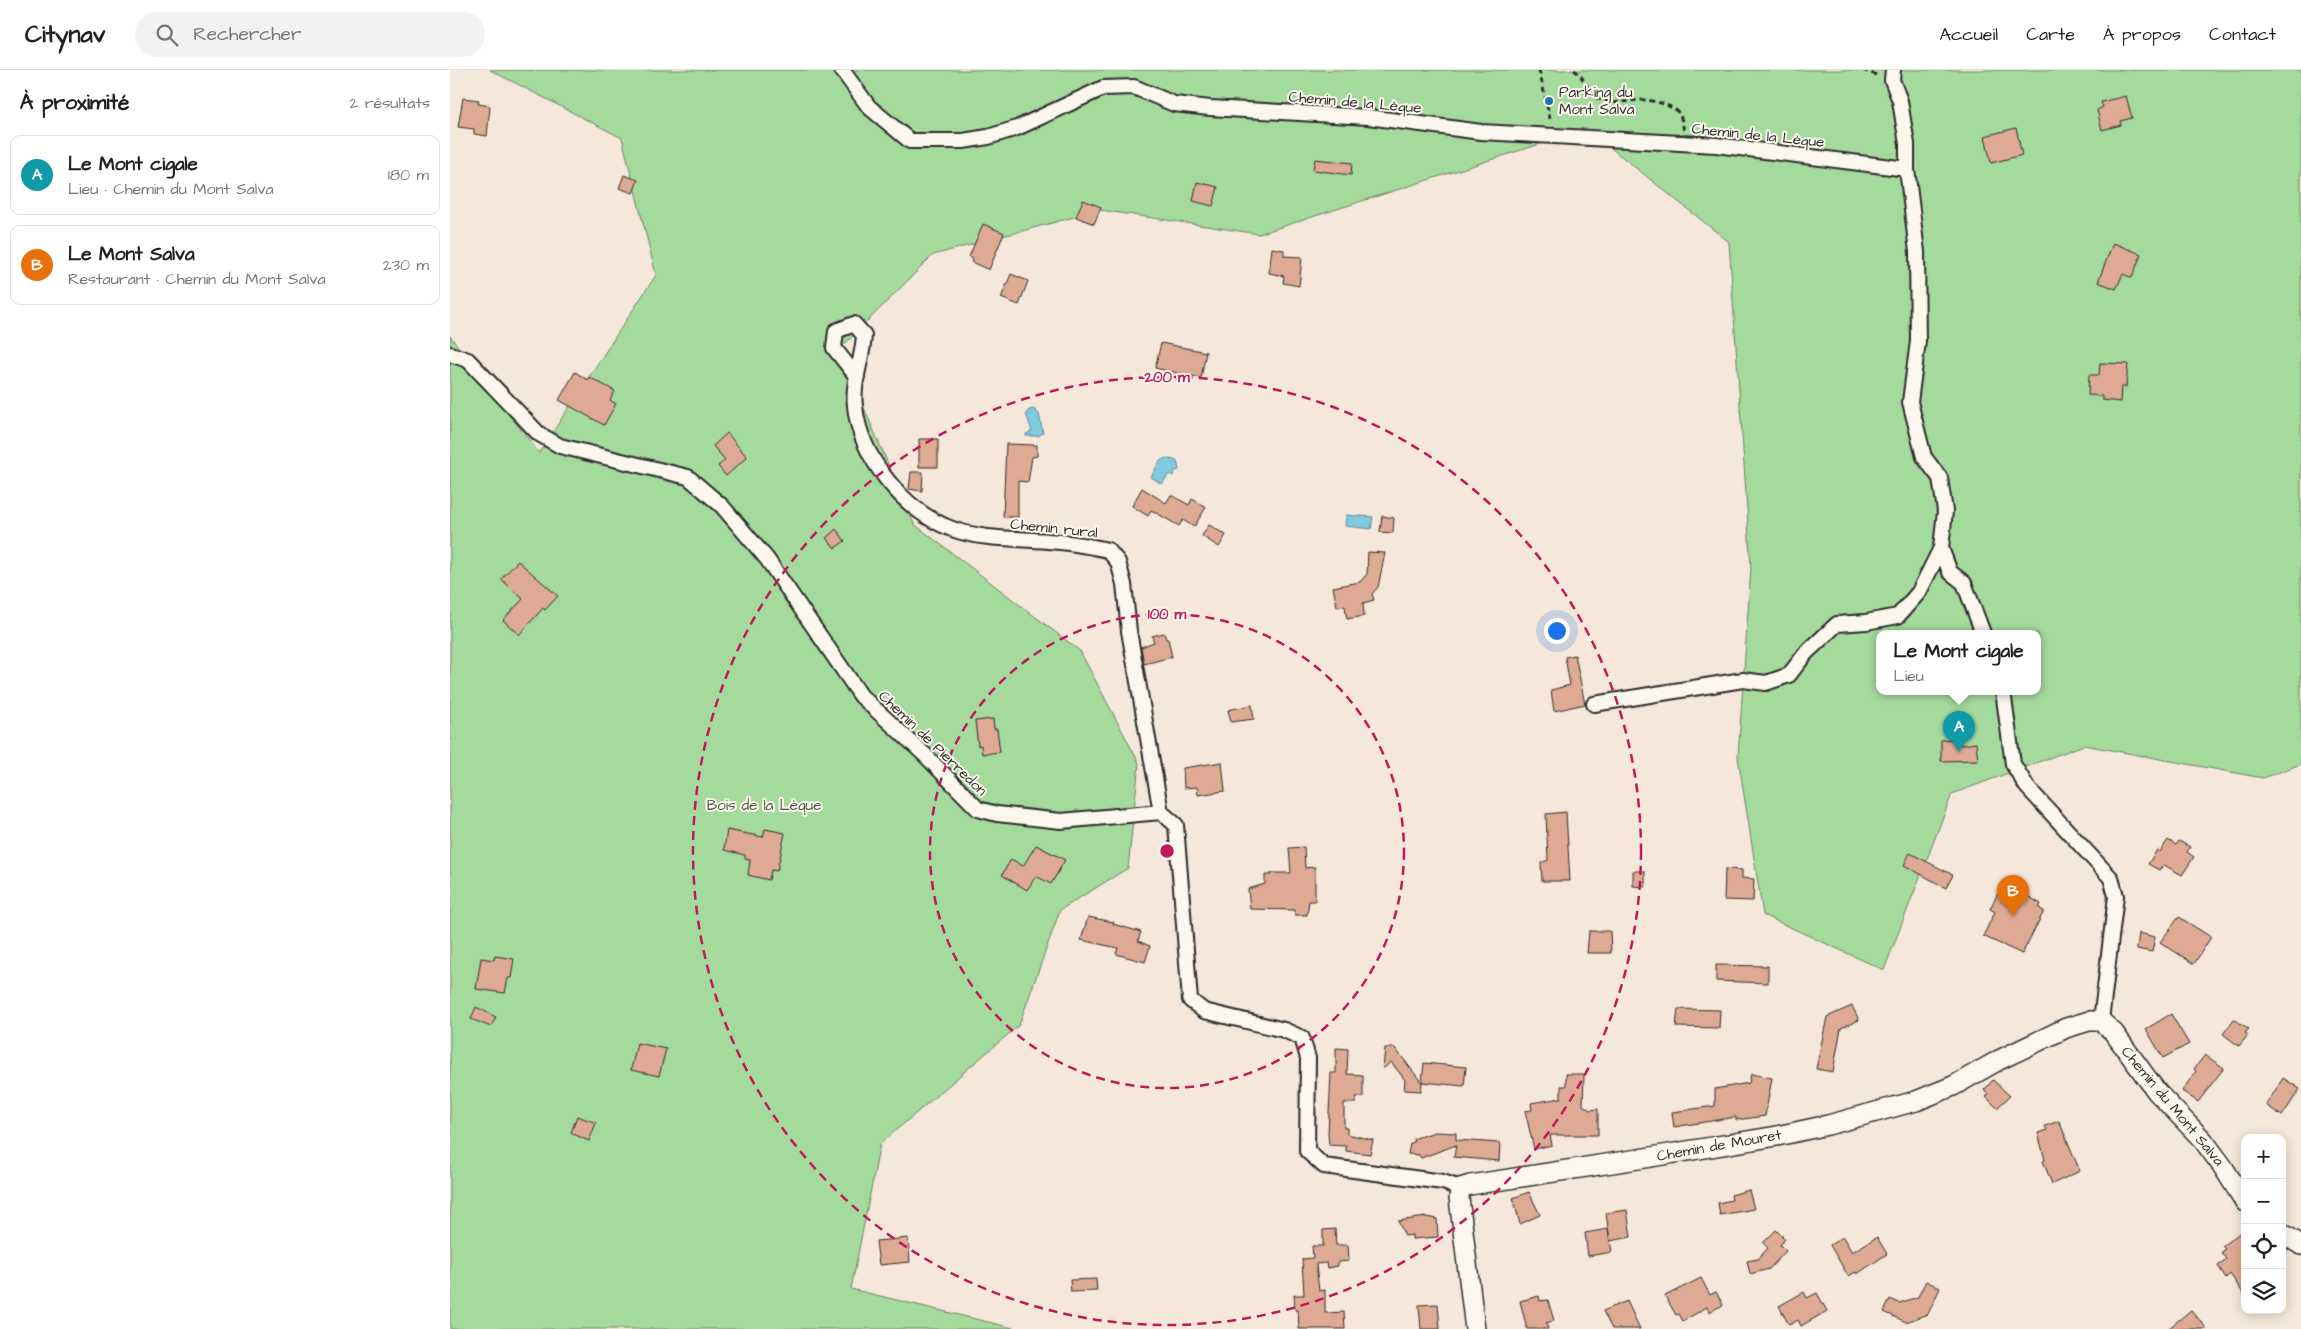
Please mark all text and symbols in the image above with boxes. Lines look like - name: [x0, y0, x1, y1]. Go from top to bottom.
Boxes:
- search box: [135, 12, 485, 57]
- text: Citynav: [25, 18, 105, 52]
- icon: search: [153, 21, 181, 49]
- text: Rechercher: [193, 21, 301, 48]
- text: Accueil: [1939, 22, 1998, 47]
- text: Carte: [2026, 22, 2075, 47]
- text: À propos: [2103, 22, 2181, 47]
- text: Contact: [2209, 22, 2276, 47]
- place label: Parking du Mont Salva: [1559, 82, 1635, 120]
- street label: Chemin de la Lèque: [1288, 86, 1422, 119]
- text: À proximité: [20, 88, 129, 117]
- text: 2 résultats: [349, 92, 430, 114]
- marker: Parking du Mont Salva: [1543, 95, 1555, 107]
- street label: Chemin de la Lèque: [1691, 118, 1825, 153]
- text: Le Mont cigale: [68, 151, 198, 178]
- text: A: [32, 164, 42, 186]
- text: 180 m: [388, 164, 429, 186]
- text: Lieu · Chemin du Mont Salva: [68, 178, 274, 200]
- text: Le Mont Salva: [68, 241, 195, 268]
- text: B: [31, 254, 43, 276]
- text: 230 m: [383, 254, 429, 276]
- text: Restaurant · Chemin du Mont Salva: [68, 268, 326, 290]
- text: 200 m: [1143, 367, 1190, 388]
- street label: Chemin rural: [1009, 513, 1099, 544]
- text: 100 m: [1148, 604, 1187, 625]
- your location: [1544, 618, 1570, 644]
- popup: [1876, 630, 2041, 695]
- text: Le Mont cigale: [1894, 638, 2023, 665]
- text: Lieu: [1894, 665, 1924, 687]
- street label: Chemin de Pierredon: [874, 686, 992, 801]
- pin: A: [1943, 711, 1975, 752]
- park label: Bois de la Lèque: [707, 795, 821, 816]
- centre of rings: [1158, 842, 1176, 860]
- pin: B: [1997, 875, 2029, 916]
- street label: Chemin du Mont Salva: [2116, 1042, 2229, 1171]
- street label: Chemin de Mouret: [1655, 1124, 1783, 1167]
- map controls: [2241, 1134, 2286, 1314]
- button: +: [2241, 1134, 2286, 1179]
- button: −: [2241, 1179, 2286, 1224]
- button: locate: [2241, 1224, 2286, 1269]
- button: layers: [2241, 1269, 2286, 1314]

